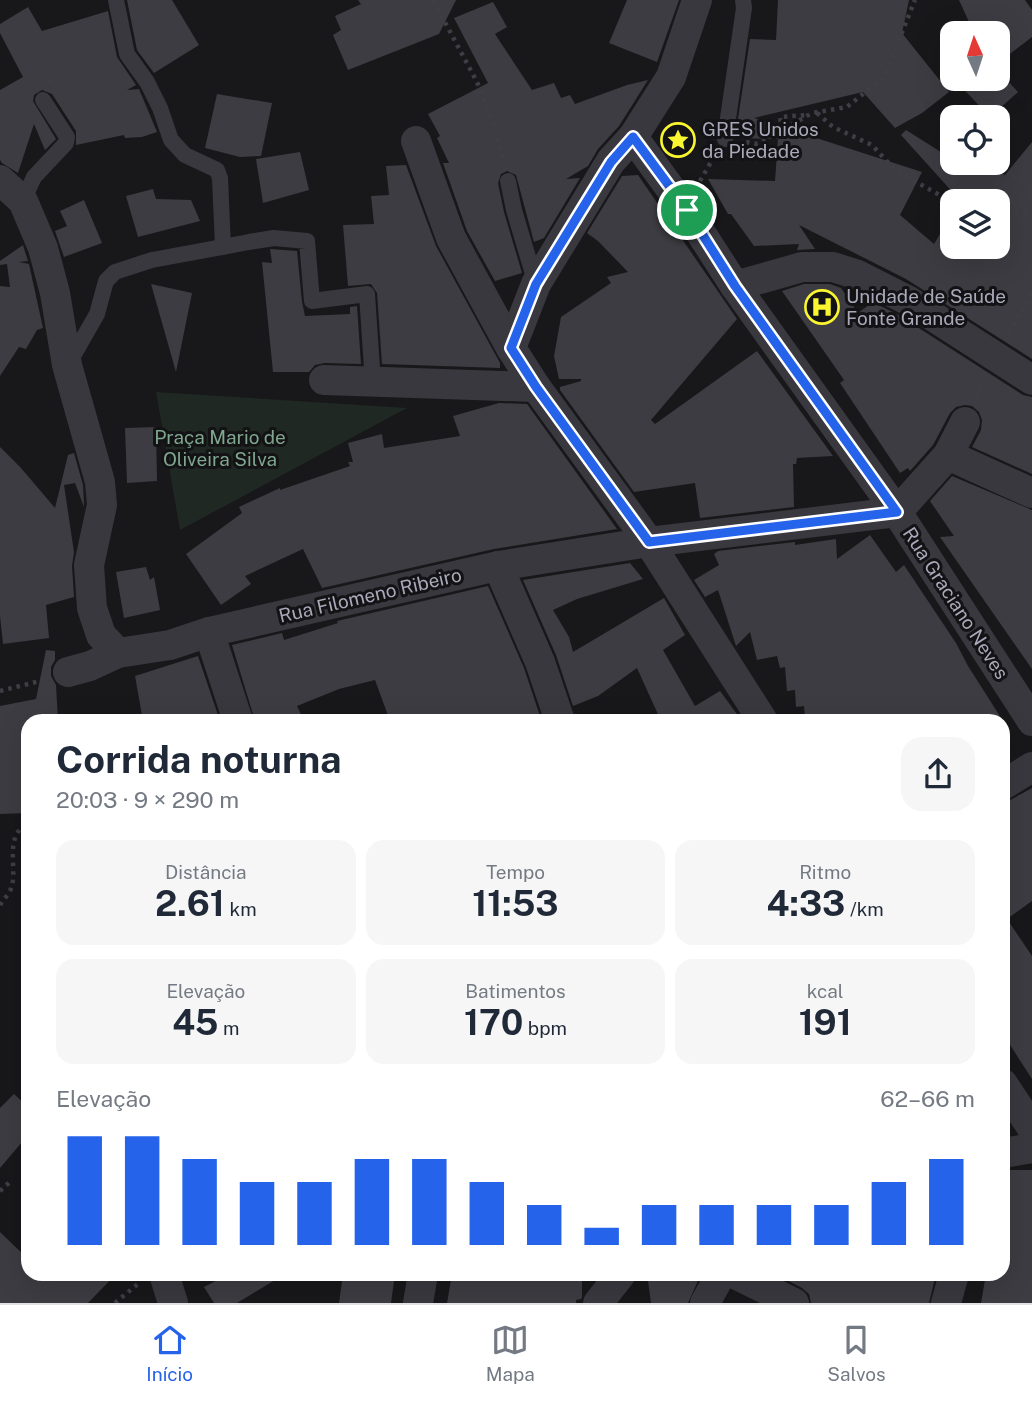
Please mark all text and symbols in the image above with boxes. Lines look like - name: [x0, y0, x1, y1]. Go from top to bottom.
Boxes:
- north arrow: [940, 21, 1010, 91]
- map controls: [940, 21, 1010, 259]
- button: locate: [940, 105, 1010, 175]
- place label: GRES Unidos da Piedade: [702, 118, 819, 162]
- place icon: GRES Unidos da Piedade: [659, 121, 697, 159]
- pin: [657, 180, 717, 240]
- button: layers: [940, 189, 1010, 259]
- icon: arrive: [668, 191, 706, 229]
- place label: Unidade de Saúde Fonte Grande: [846, 285, 1006, 329]
- hospital icon: Unidade de Saúde Fonte Grande: [803, 288, 841, 326]
- park label: Praça Mario de Oliveira Silva: [154, 426, 286, 470]
- street label: Rua Graciano Neves: [899, 523, 1013, 683]
- street label: Rua Filomeno Ribeiro: [276, 563, 464, 627]
- text: Corrida noturna: [56, 737, 342, 782]
- button: share: [901, 737, 975, 811]
- text: 20:03 · 9 × 290 m: [56, 786, 239, 813]
- text: Distância: [165, 861, 247, 883]
- text: Tempo: [486, 861, 545, 883]
- text: Ritmo: [799, 861, 851, 883]
- text: 2.61: [155, 883, 225, 924]
- text: 11:53: [472, 883, 559, 924]
- text: 4:33: [767, 883, 845, 924]
- text: km: [225, 898, 257, 920]
- text: /km: [845, 898, 884, 920]
- text: Elevação: [166, 980, 245, 1002]
- text: Batimentos: [465, 980, 566, 1002]
- text: kcal: [807, 980, 844, 1002]
- text: 45: [172, 1002, 218, 1043]
- text: 170: [464, 1002, 523, 1043]
- text: 191: [799, 1002, 852, 1043]
- text: m: [218, 1017, 239, 1039]
- text: bpm: [523, 1017, 567, 1039]
- text: Elevação: [56, 1085, 151, 1112]
- text: 62–66 m: [880, 1085, 975, 1112]
- tab: Início: [146, 1321, 193, 1385]
- tab: Mapa: [486, 1321, 535, 1385]
- tab: Salvos: [827, 1321, 886, 1385]

